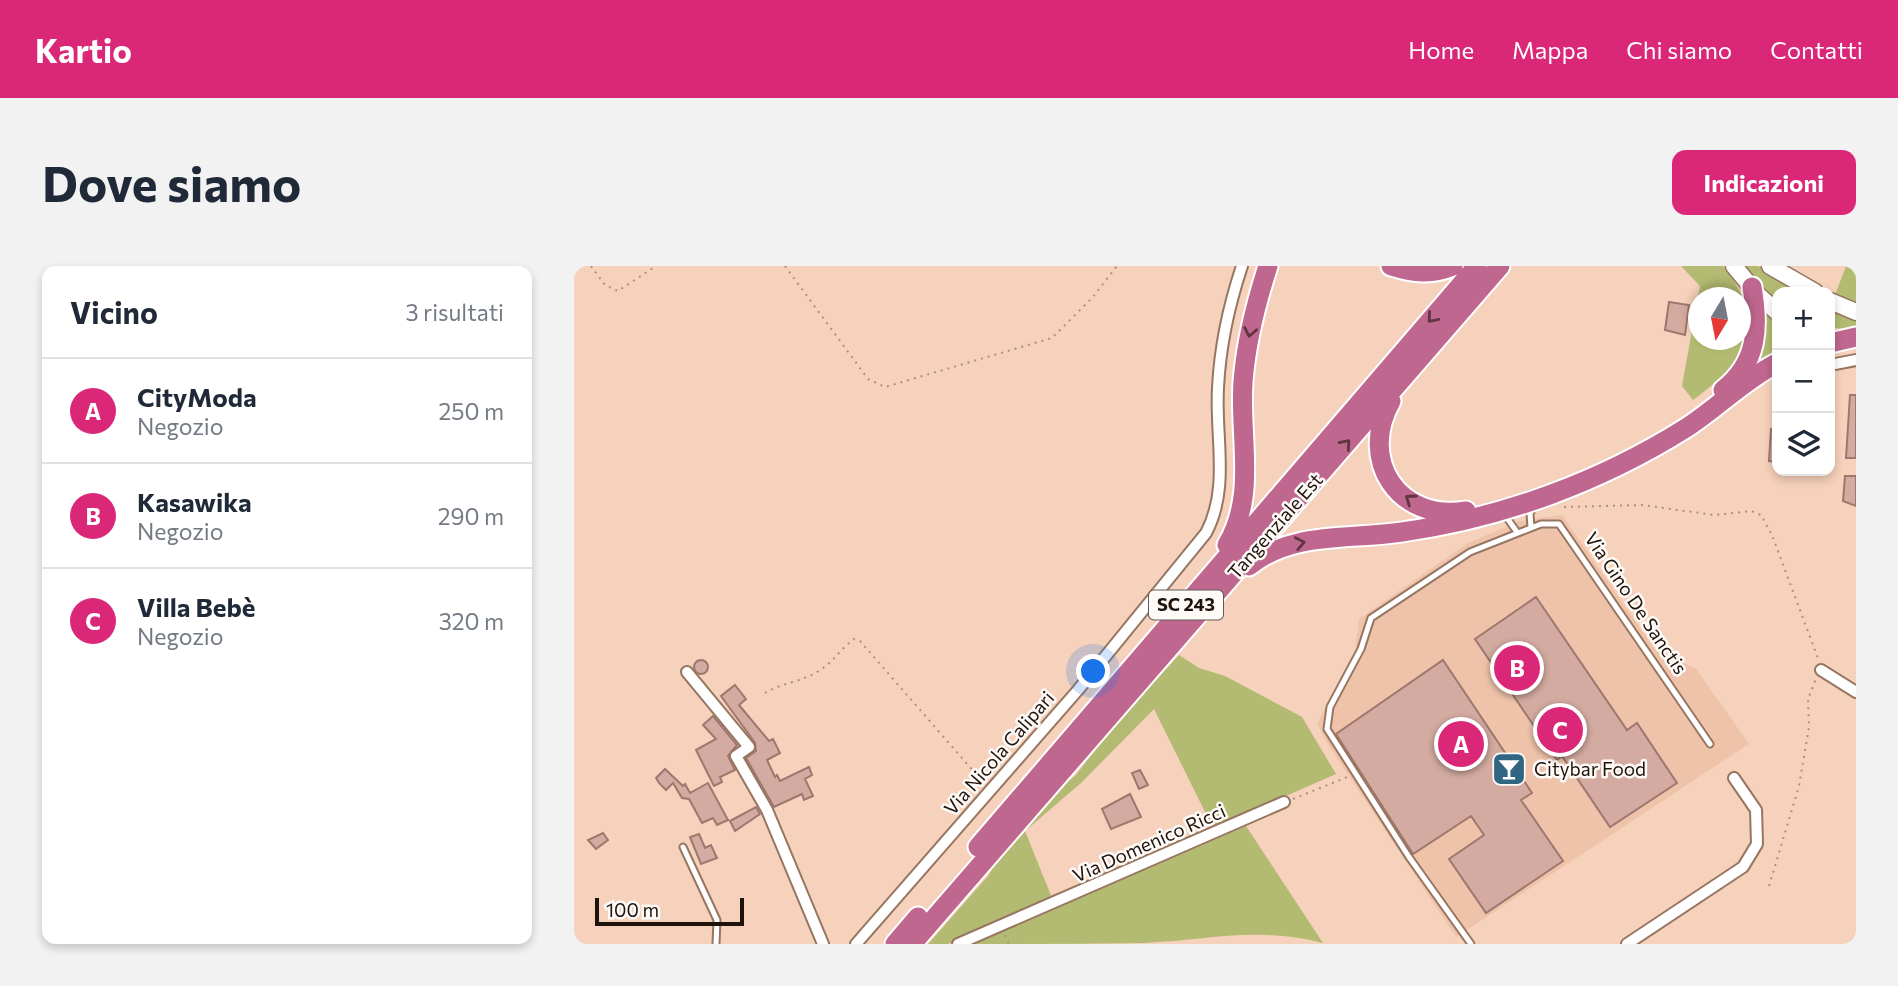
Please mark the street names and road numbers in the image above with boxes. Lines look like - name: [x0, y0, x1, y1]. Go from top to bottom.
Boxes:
- street label: Tangenziale Est: [1222, 468, 1327, 583]
- street label: Via Gino De Sanctis: [1580, 527, 1693, 678]
- road number: SC 243: [1149, 590, 1223, 620]
- street label: Via Nicola Calipari: [939, 686, 1059, 819]
- street label: Via Domenico Ricci: [1069, 799, 1229, 887]

